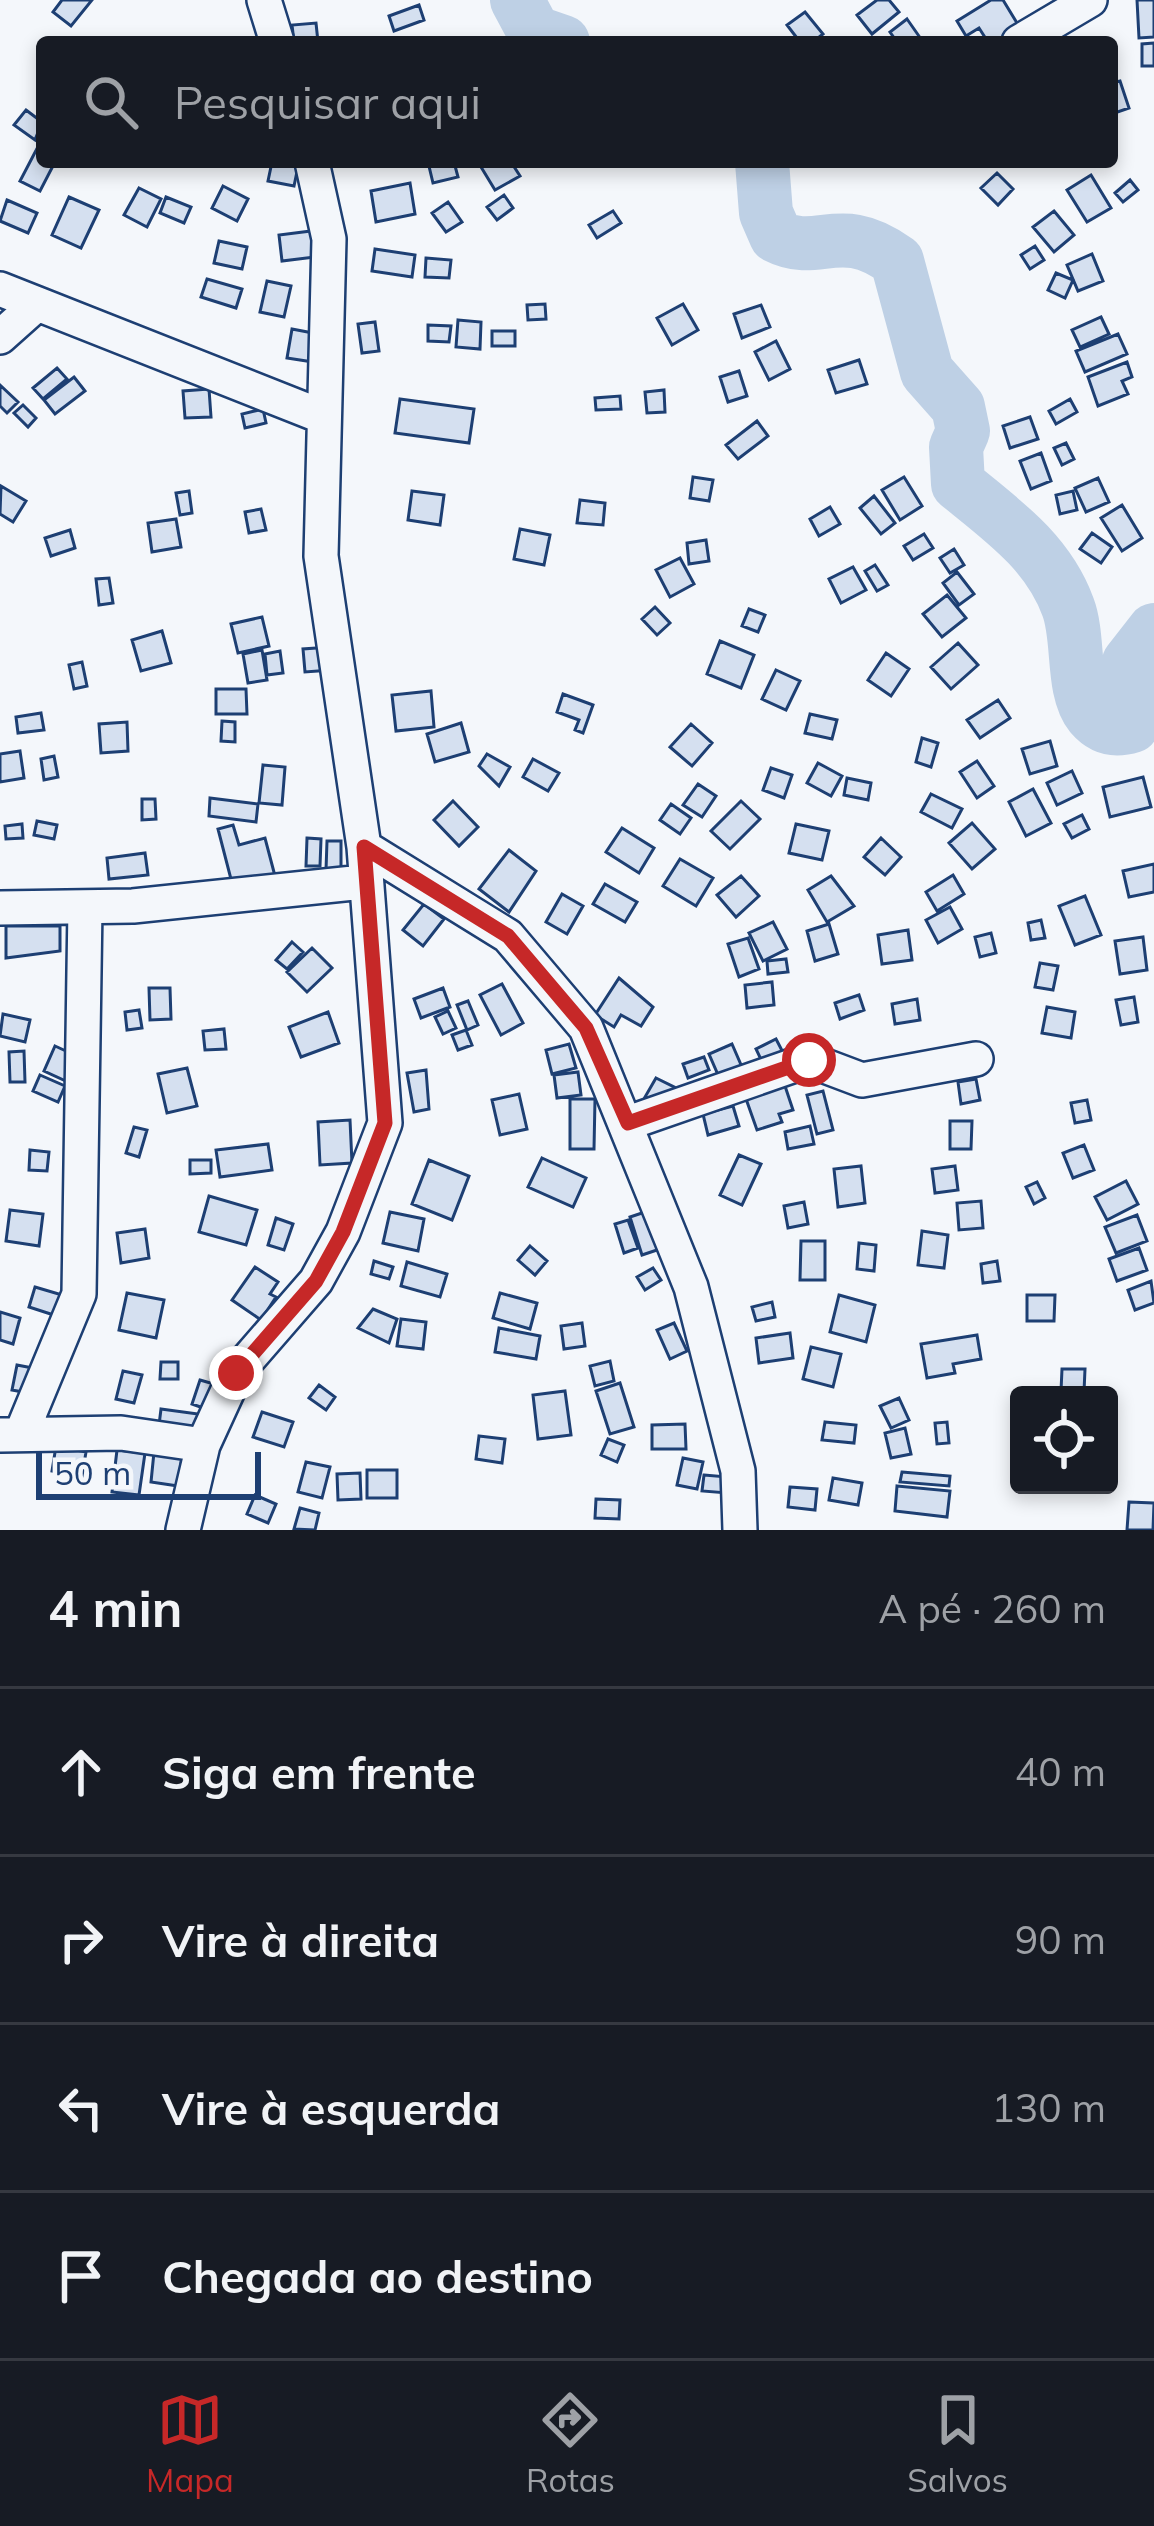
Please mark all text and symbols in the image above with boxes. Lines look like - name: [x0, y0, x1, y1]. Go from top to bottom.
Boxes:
- search box: [36, 36, 1118, 168]
- icon: search: [78, 69, 144, 135]
- text: Pesquisar aqui: [174, 74, 481, 130]
- route start: [782, 1033, 836, 1087]
- route end: [209, 1346, 263, 1400]
- map controls: [1010, 1386, 1118, 1494]
- button: locate: [1010, 1386, 1118, 1494]
- scale bar: [36, 1446, 261, 1499]
- text: 50 m: [54, 1452, 131, 1493]
- text: 4 min: [48, 1576, 183, 1640]
- text: A pé · 260 m: [879, 1584, 1106, 1633]
- icon: ahead: [48, 1739, 114, 1805]
- text: Siga em frente: [162, 1744, 476, 1800]
- text: 40 m: [1015, 1747, 1106, 1796]
- icon: right: [48, 1907, 114, 1973]
- text: Vire à direita: [162, 1912, 439, 1968]
- text: 90 m: [1015, 1915, 1106, 1964]
- icon: left: [48, 2075, 114, 2141]
- text: Vire à esquerda: [162, 2080, 500, 2136]
- text: 130 m: [991, 2083, 1106, 2132]
- icon: arrive: [48, 2243, 114, 2309]
- text: Chegada ao destino: [162, 2248, 593, 2304]
- tab: Mapa: [146, 2387, 234, 2500]
- tab: Rotas: [526, 2387, 615, 2500]
- tab: Salvos: [907, 2387, 1008, 2500]

